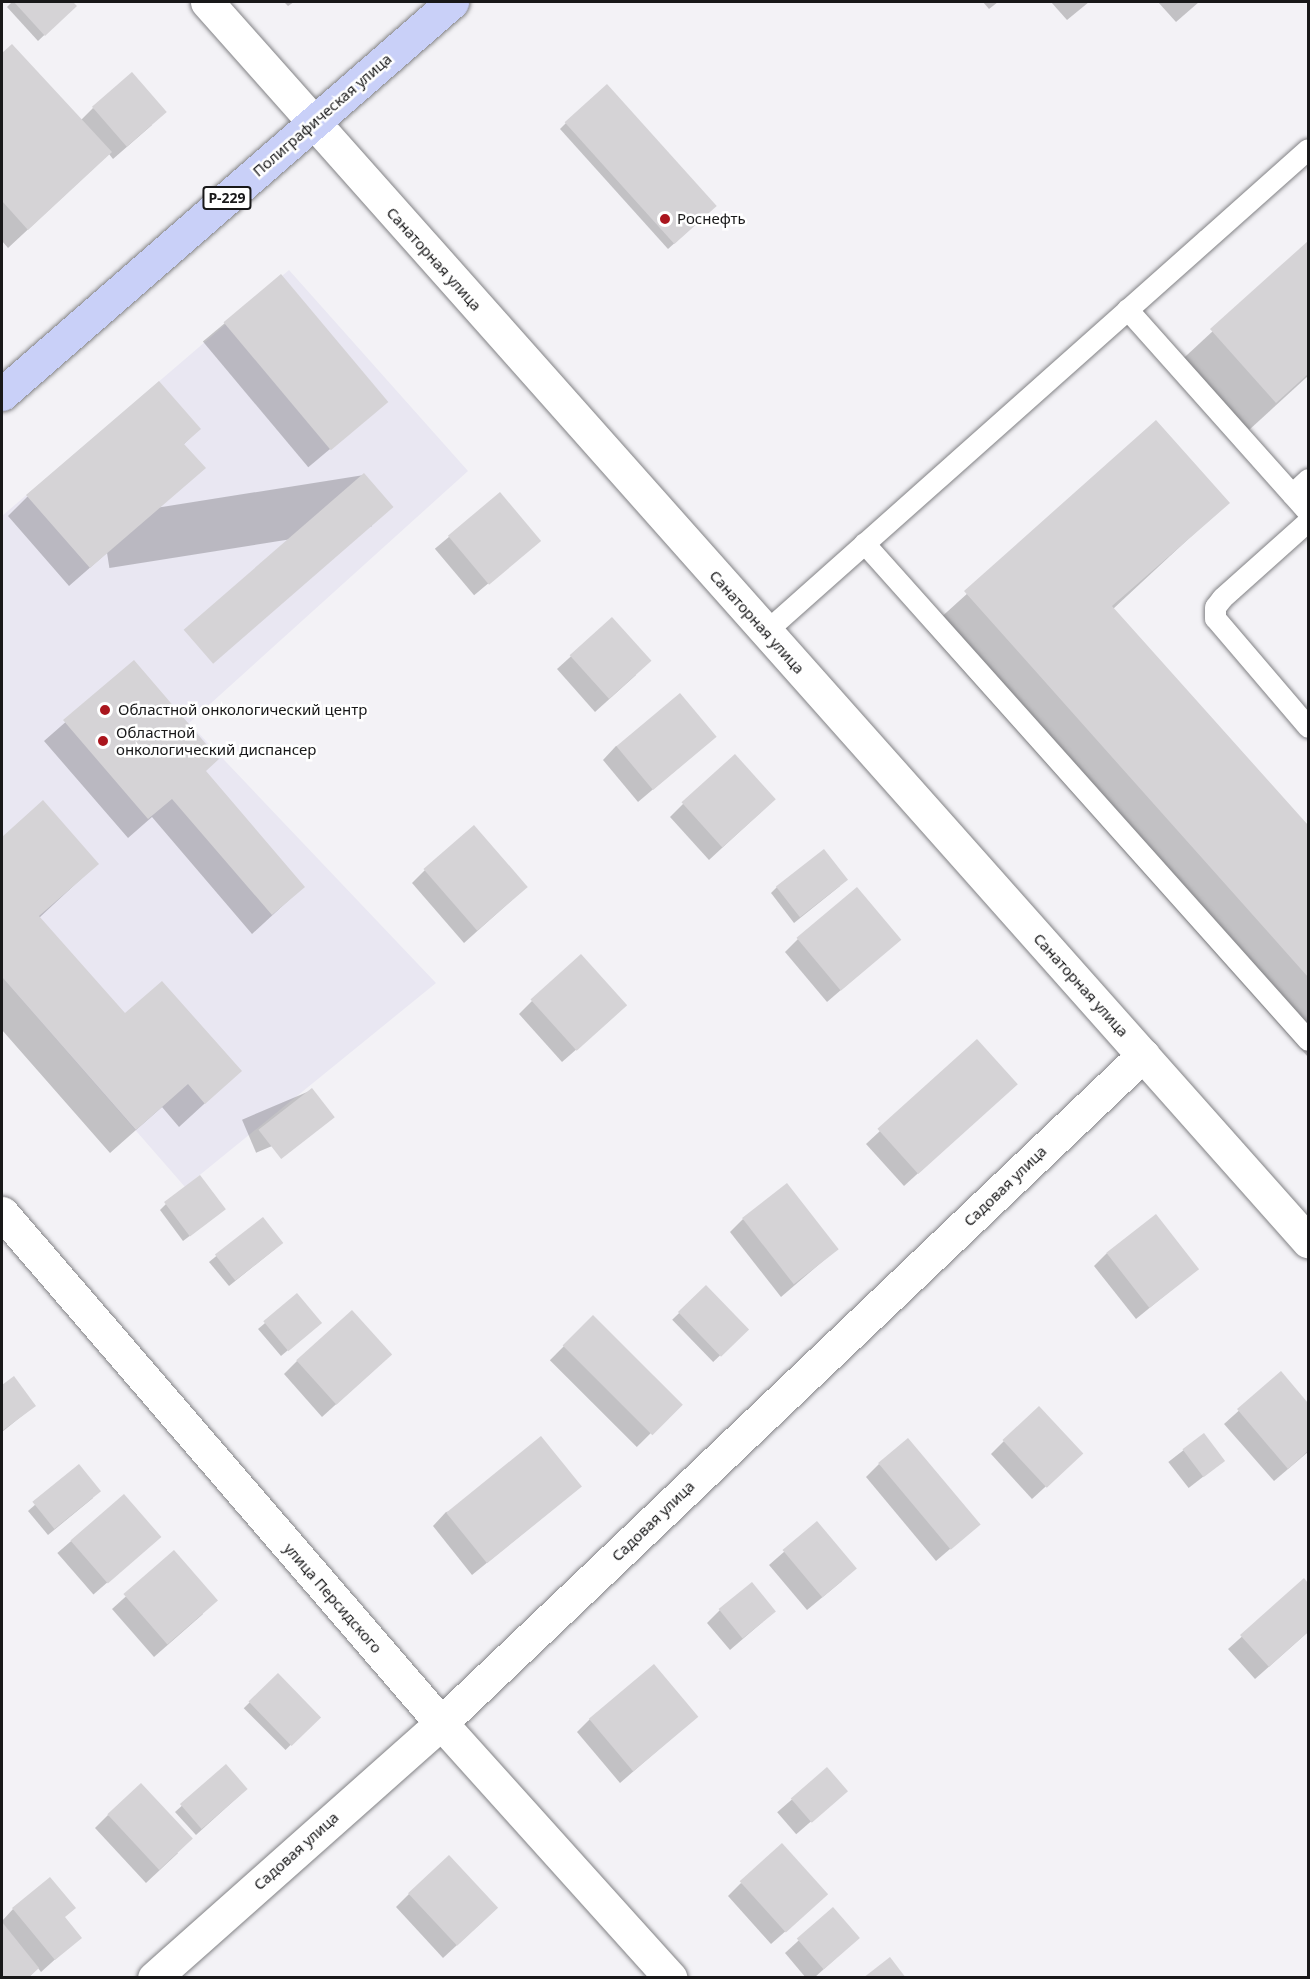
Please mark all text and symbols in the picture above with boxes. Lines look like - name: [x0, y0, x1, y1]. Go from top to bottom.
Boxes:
- street label: Полиграфическая улица: [249, 50, 395, 180]
- road number: Р-229: [202, 187, 252, 209]
- street label: Санаторная улица: [383, 204, 485, 314]
- place label: Роснефть: [677, 210, 746, 228]
- marker: Роснефть: [658, 212, 672, 226]
- street label: Санаторная улица: [706, 567, 808, 677]
- marker: Областной онкологический центр: [96, 701, 114, 719]
- place label: Областной онкологический центр: [118, 701, 367, 719]
- place label: Областной онкологический диспансер: [116, 723, 316, 758]
- marker: Областной онкологический диспансер: [94, 732, 112, 750]
- street label: Санаторная улица: [1030, 930, 1132, 1040]
- street label: Садовая улица: [960, 1142, 1050, 1230]
- street label: Садовая улица: [608, 1477, 698, 1565]
- street label: улица Персидского: [280, 1539, 386, 1657]
- street label: Садовая улица: [250, 1808, 342, 1894]

